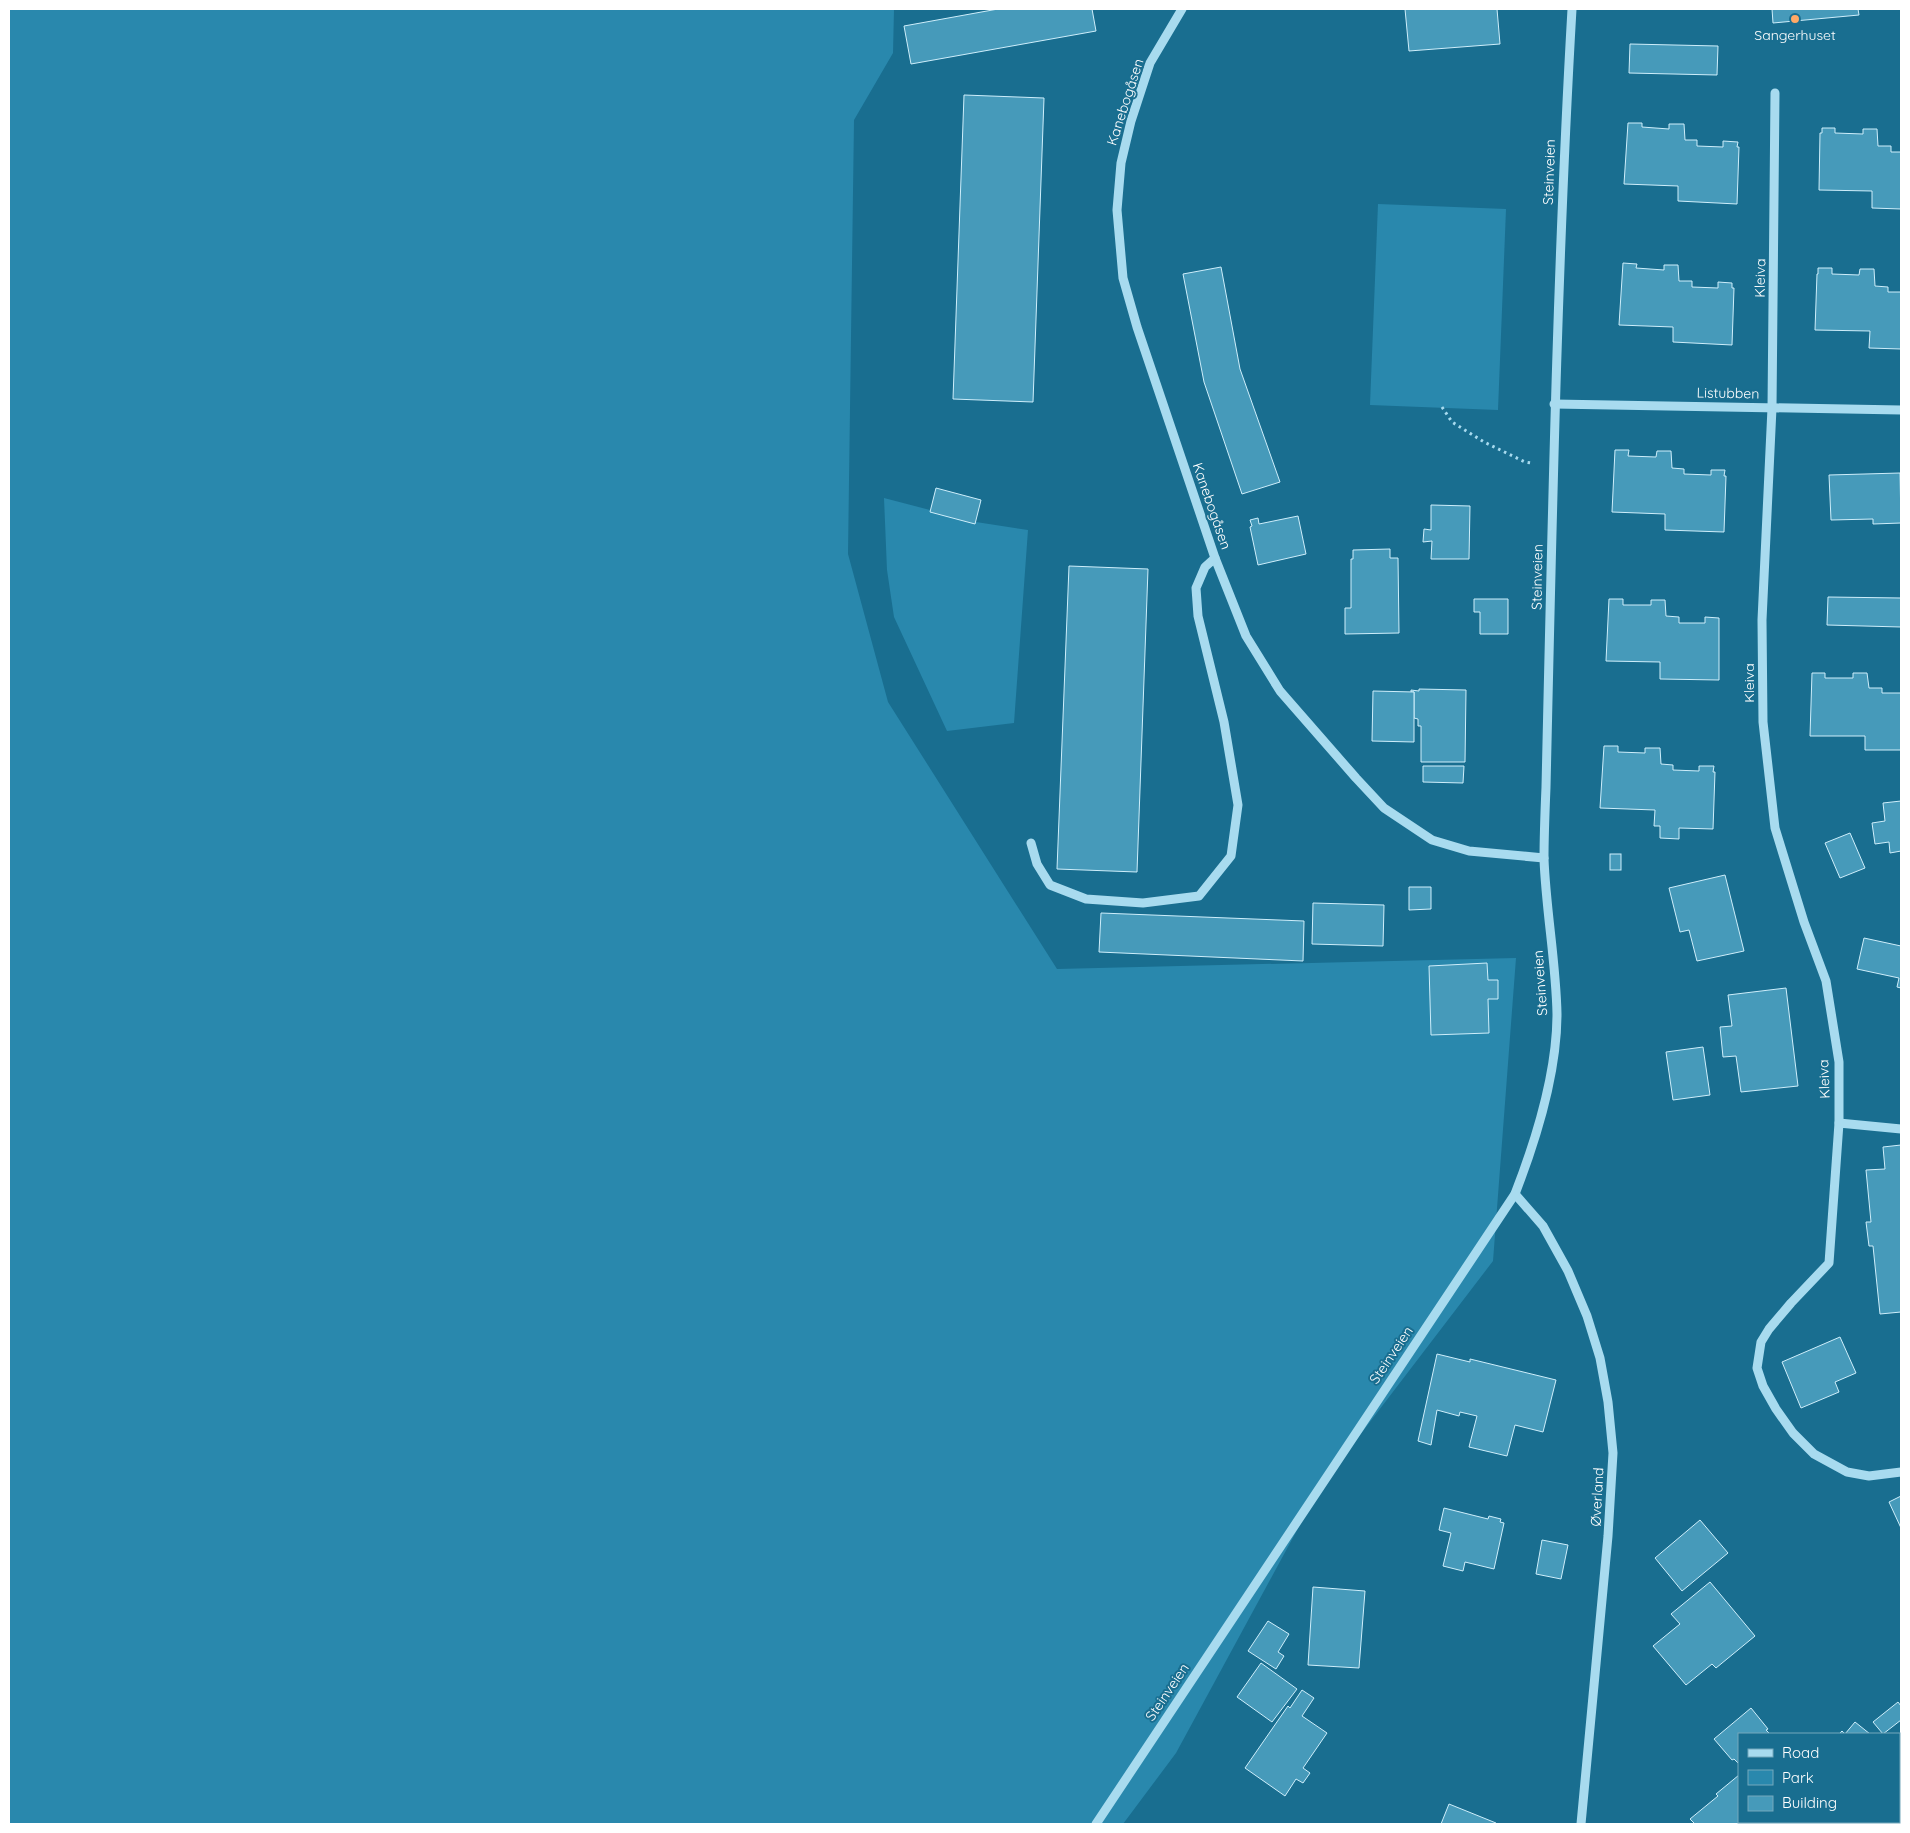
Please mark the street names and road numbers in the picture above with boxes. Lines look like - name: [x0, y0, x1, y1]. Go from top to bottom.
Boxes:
- street label: Kanebogåsen: [1102, 56, 1148, 148]
- street label: Steinveien: [1539, 139, 1559, 205]
- street label: Kleiva: [1751, 258, 1769, 298]
- street label: Listubben: [1696, 383, 1760, 403]
- street label: Kanebogåsen: [1189, 460, 1235, 552]
- street label: Steinveien: [1527, 544, 1547, 610]
- street label: Kleiva: [1740, 663, 1758, 703]
- street label: Steinveien: [1529, 950, 1551, 1016]
- street label: Kleiva: [1814, 1059, 1834, 1099]
- street label: Steinveien: [1365, 1323, 1417, 1387]
- street label: Øverland: [1586, 1467, 1608, 1527]
- street label: Steinveien: [1141, 1660, 1193, 1724]

